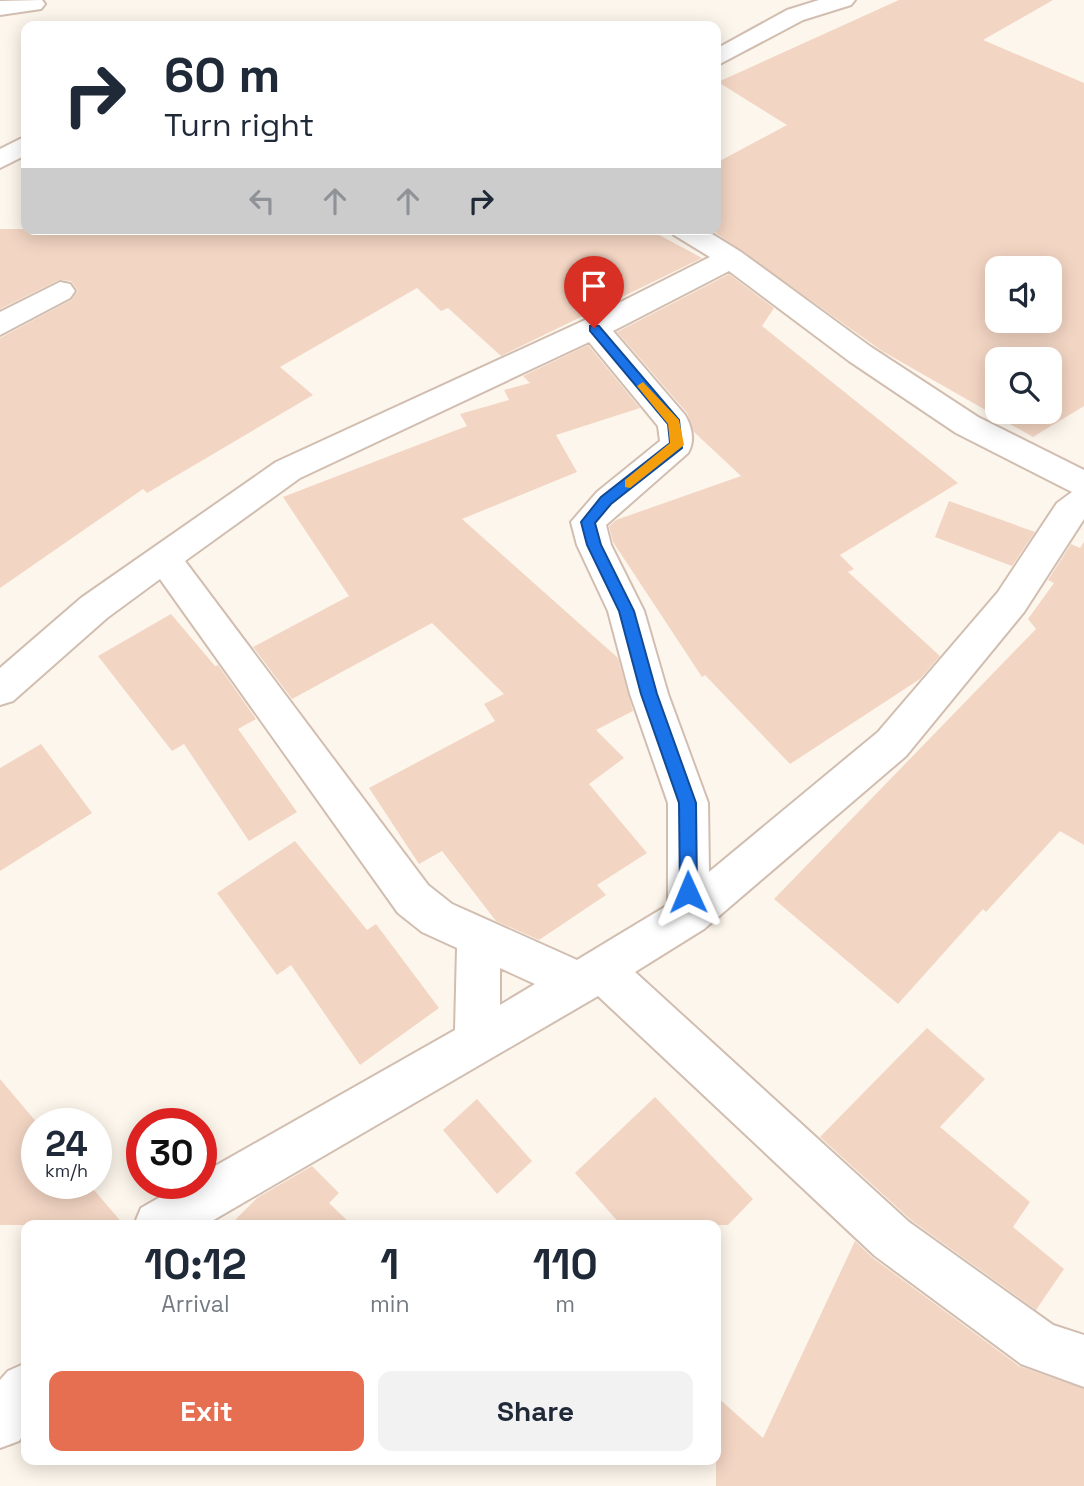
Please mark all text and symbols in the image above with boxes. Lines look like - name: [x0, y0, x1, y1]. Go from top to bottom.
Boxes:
- text: 60 m: [164, 44, 280, 106]
- icon: right: [49, 49, 140, 140]
- text: Turn right: [164, 105, 314, 145]
- icon: left: [243, 182, 281, 220]
- icon: ahead: [316, 182, 354, 220]
- icon: ahead: [389, 182, 427, 220]
- icon: right: [462, 182, 500, 220]
- pin: [564, 256, 624, 328]
- map controls: [985, 256, 1062, 424]
- button: sound: [985, 256, 1062, 333]
- icon: arrive: [575, 267, 613, 305]
- button: search: [985, 347, 1062, 424]
- position arrow: [651, 855, 725, 929]
- speed limit sign: 30: [126, 1108, 217, 1199]
- text: 24: [45, 1122, 88, 1166]
- text: km/h: [45, 1159, 88, 1182]
- text: 10:12: [144, 1238, 247, 1291]
- text: 1: [380, 1238, 399, 1291]
- text: 110: [533, 1238, 598, 1291]
- text: Arrival: [161, 1289, 230, 1319]
- text: min: [370, 1289, 409, 1319]
- text: m: [555, 1289, 575, 1319]
- button: Exit: [49, 1371, 364, 1451]
- button: Share: [378, 1371, 693, 1451]

